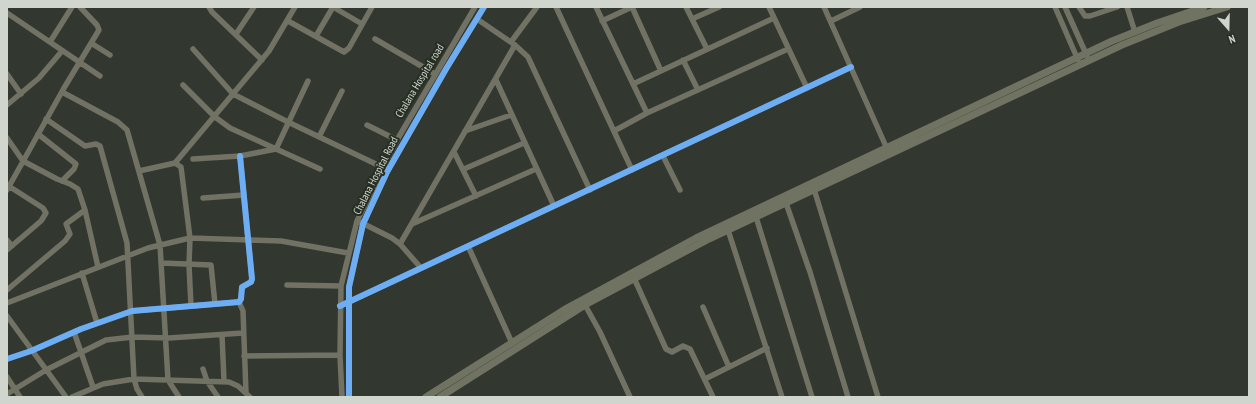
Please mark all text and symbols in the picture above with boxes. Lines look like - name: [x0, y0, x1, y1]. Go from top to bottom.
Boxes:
- north arrow: [1208, 8, 1248, 48]
- text: N: [1227, 32, 1237, 47]
- street label: Chalana Hospital road: [393, 42, 447, 120]
- street label: Chalana Hospital Road: [351, 135, 401, 217]

